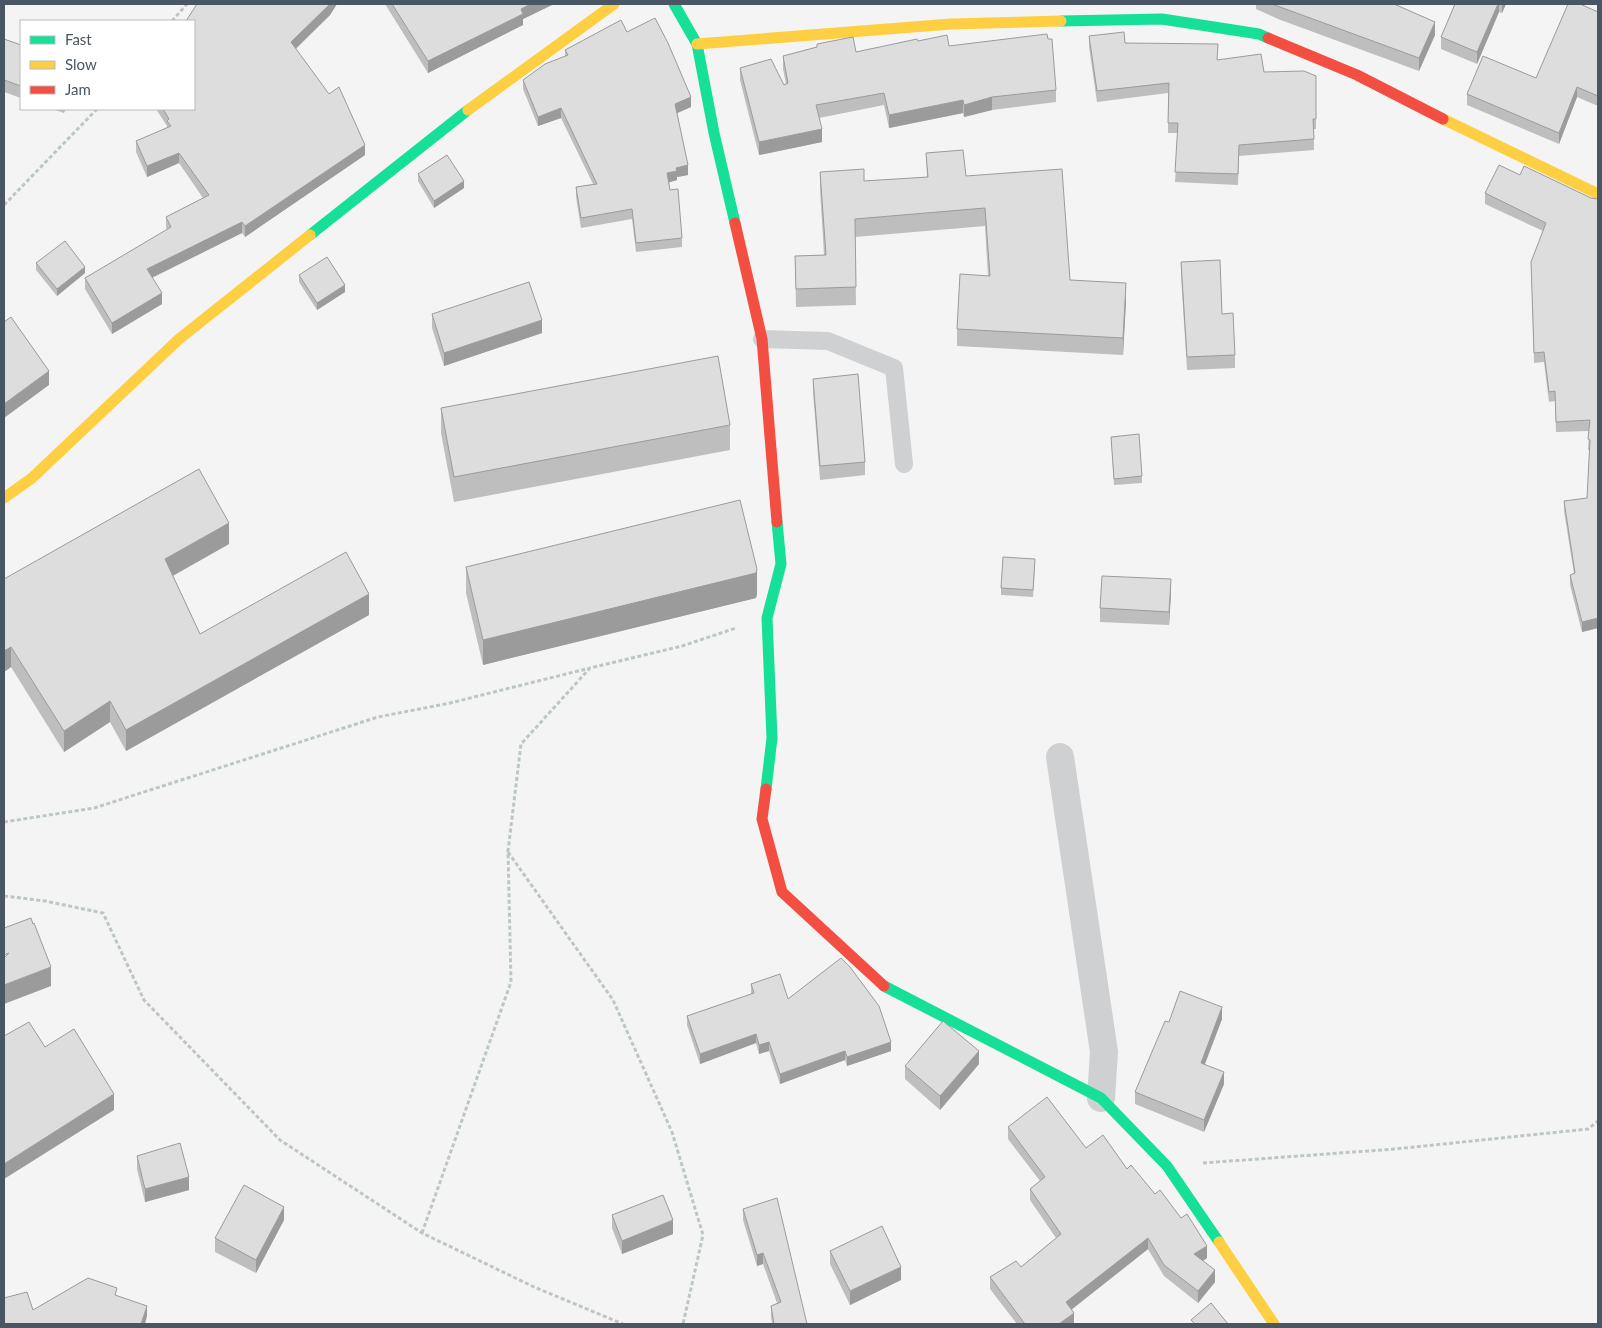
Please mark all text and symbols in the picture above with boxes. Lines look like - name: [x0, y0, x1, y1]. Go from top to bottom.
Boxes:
- legend: [20, 20, 195, 110]
- text: Fast: [65, 30, 92, 48]
- text: Slow: [65, 55, 97, 73]
- text: Jam: [65, 80, 91, 98]

